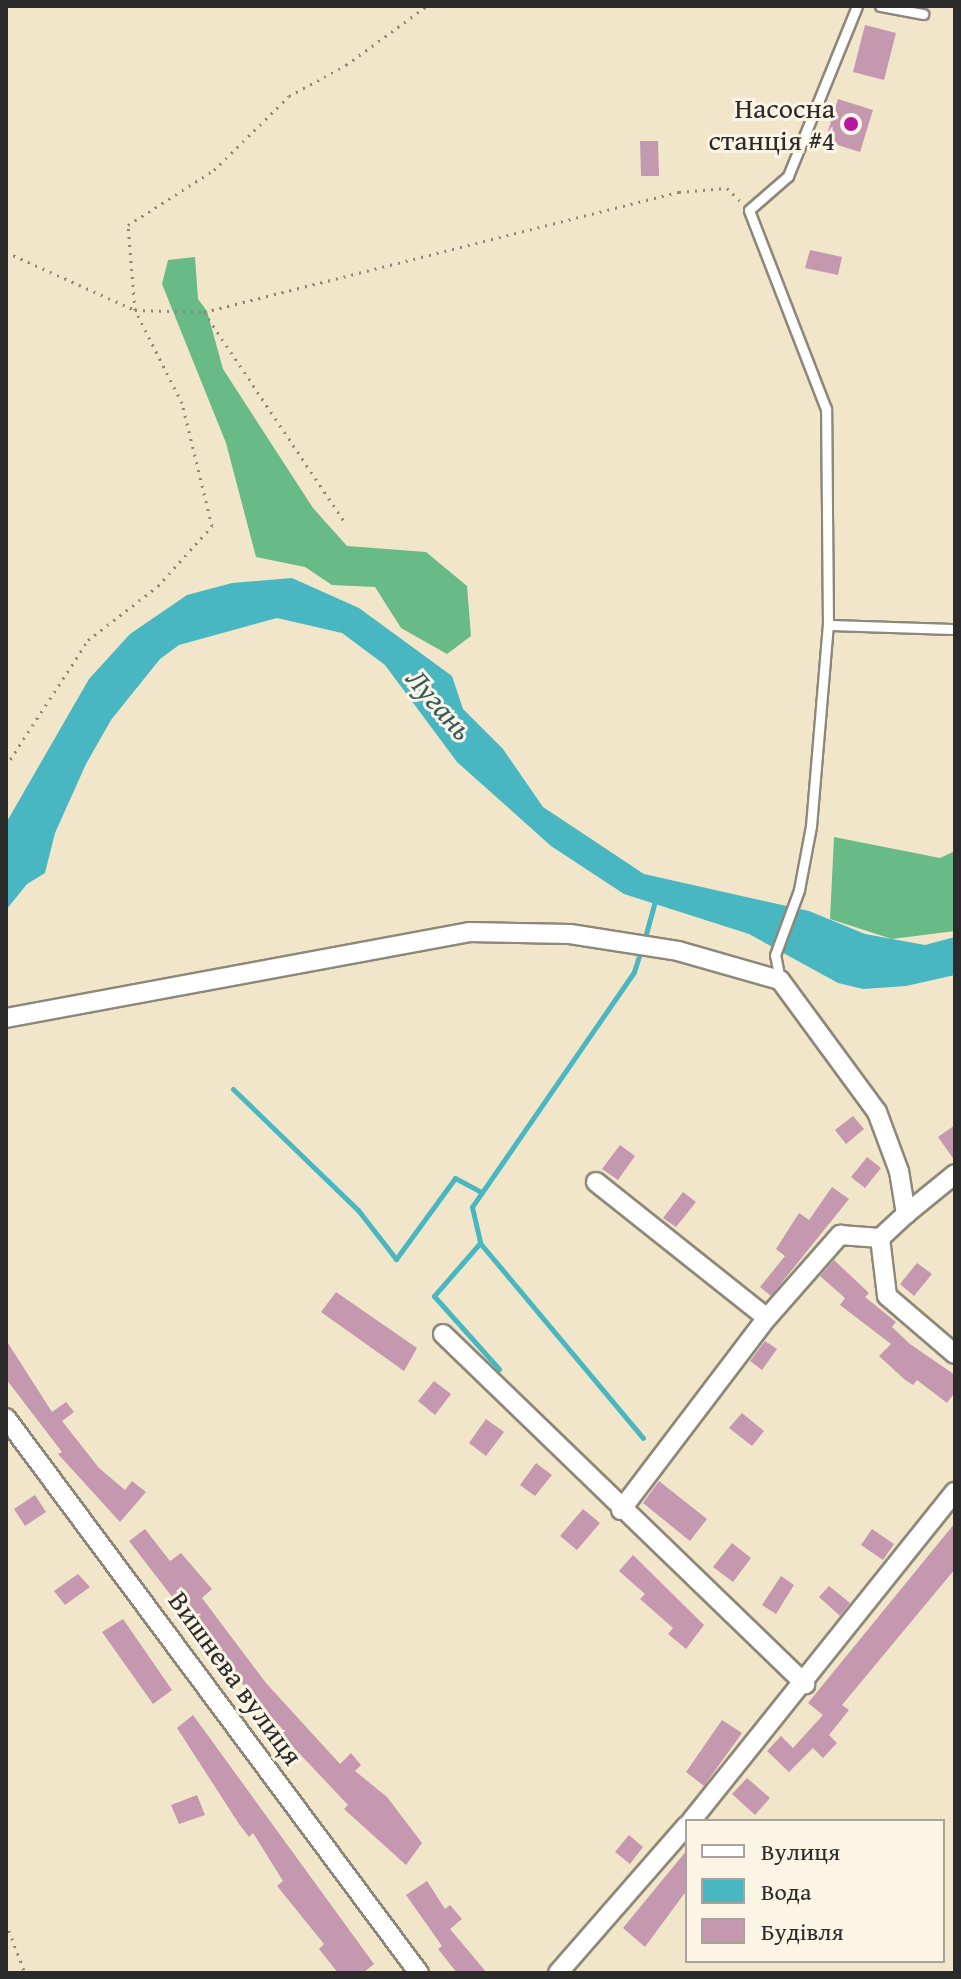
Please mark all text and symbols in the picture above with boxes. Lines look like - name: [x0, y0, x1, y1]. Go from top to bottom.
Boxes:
- place label: Насосна станція #4: [708, 91, 835, 157]
- marker: Насосна станція #4: [842, 115, 860, 133]
- water label: Лугань: [399, 661, 481, 747]
- street label: Вишнева вулиця: [162, 1585, 310, 1771]
- legend: [685, 1819, 945, 1963]
- text: Вулиця: [761, 1834, 840, 1869]
- text: Вода: [761, 1874, 811, 1909]
- text: Будівля: [761, 1914, 844, 1949]

